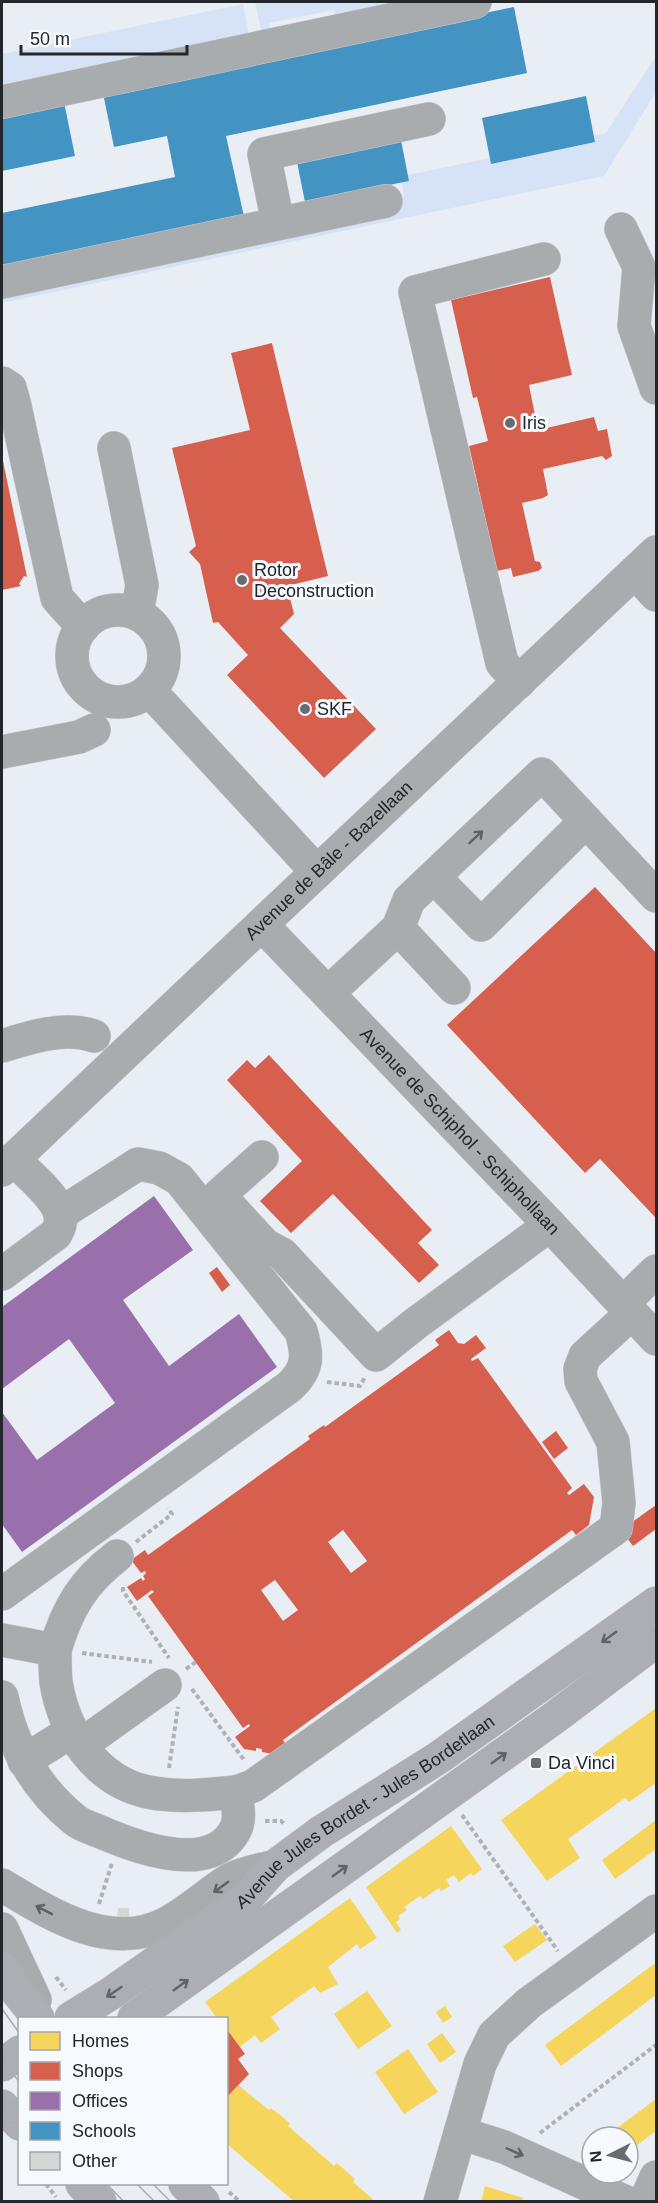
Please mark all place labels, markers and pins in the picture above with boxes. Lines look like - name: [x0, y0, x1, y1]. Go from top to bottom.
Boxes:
- place label: Iris: [522, 413, 546, 433]
- marker: Iris: [503, 416, 517, 430]
- place label: Rotor Deconstruction: [254, 560, 374, 601]
- marker: Rotor Deconstruction: [235, 573, 249, 587]
- place label: SKF: [317, 699, 352, 719]
- marker: SKF: [298, 702, 312, 716]
- place label: Da Vinci: [548, 1753, 615, 1773]
- marker: Da Vinci: [529, 1756, 543, 1770]

